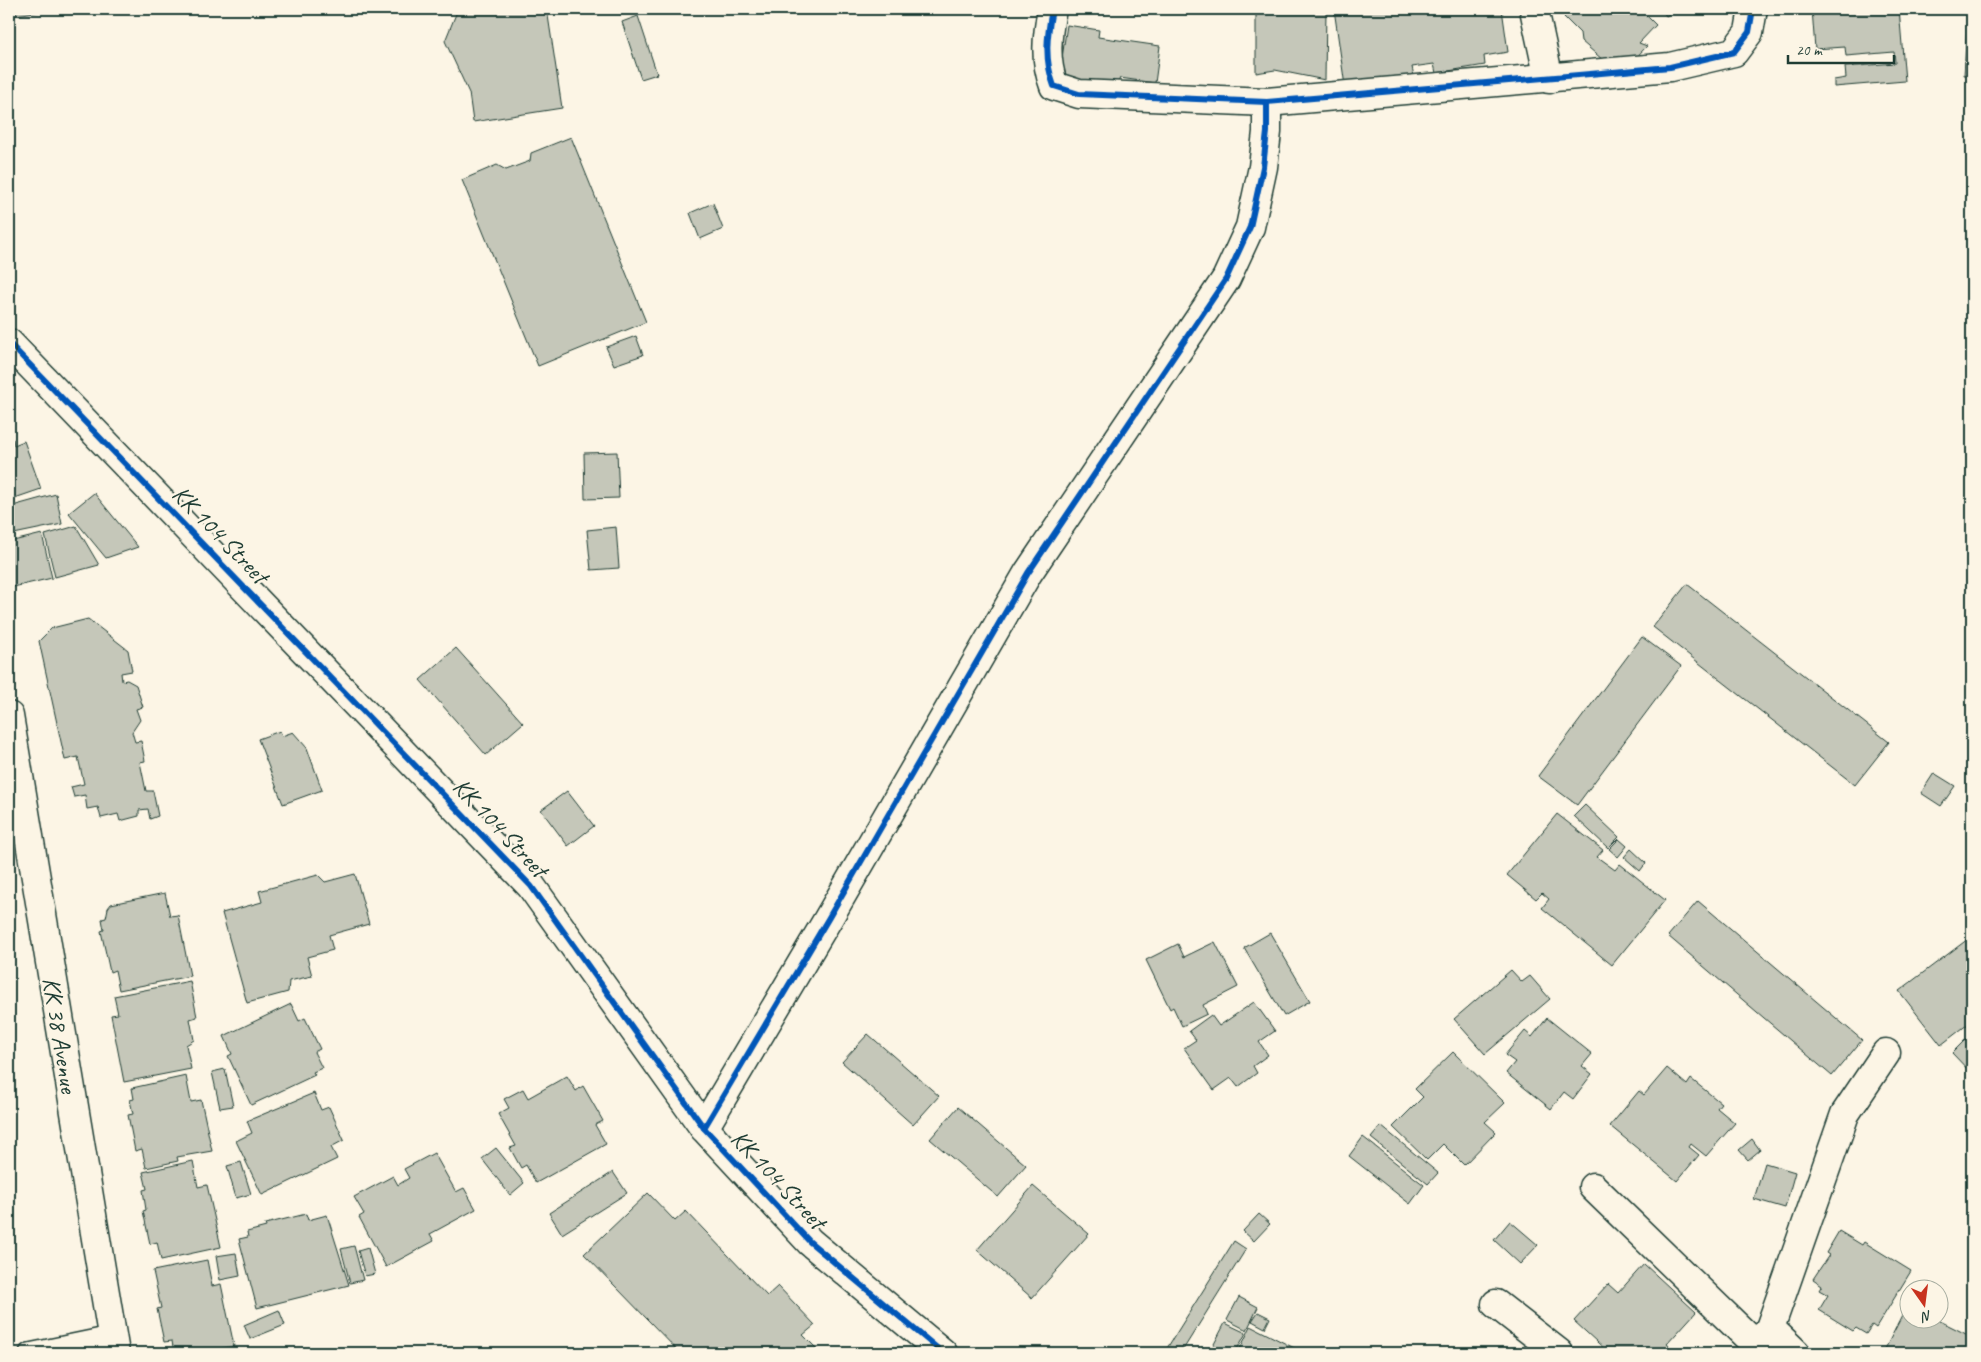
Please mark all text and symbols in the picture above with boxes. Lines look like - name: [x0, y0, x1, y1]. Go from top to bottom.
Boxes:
- scale bar: [1788, 32, 1895, 64]
- text: 20 m: [1796, 41, 1823, 60]
- street label: KK 104 Street: [165, 479, 278, 593]
- street label: KK 104 Street: [446, 771, 557, 887]
- street label: KK 38 Avenue: [35, 975, 85, 1097]
- street label: KK 104 Street: [724, 1123, 835, 1239]
- north arrow: [1898, 1280, 1948, 1330]
- text: N: [1919, 1307, 1933, 1326]

